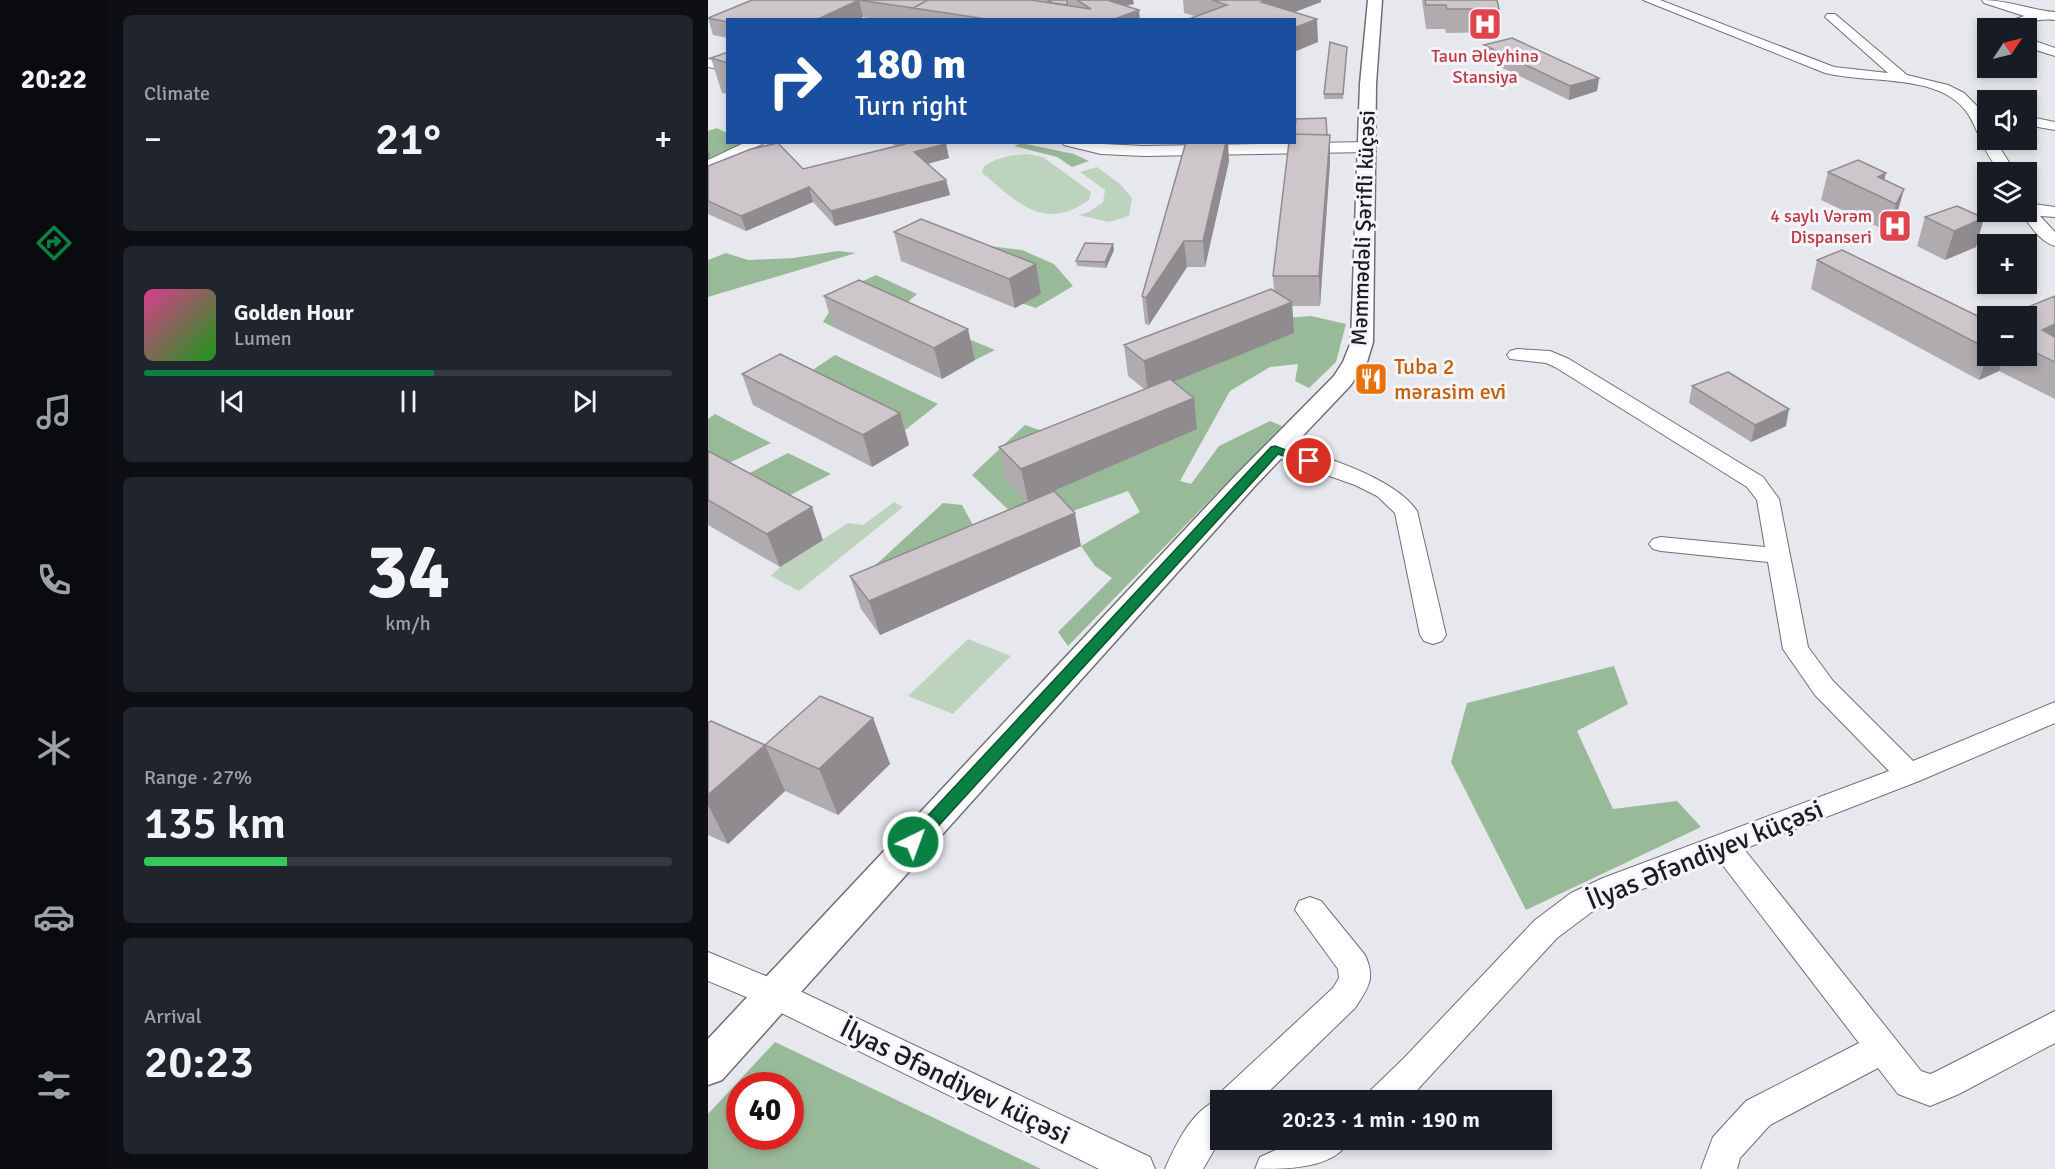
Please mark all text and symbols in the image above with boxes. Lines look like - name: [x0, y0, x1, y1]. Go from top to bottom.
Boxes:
- hospital icon: Taun Əleyhinə Stansiya: [1467, 6, 1503, 42]
- north arrow: [1977, 18, 2037, 78]
- map controls: [1977, 18, 2037, 366]
- text: 180 m: [855, 39, 966, 90]
- icon: right: [756, 42, 834, 120]
- place label: Taun Əleyhinə Stansiya: [1431, 45, 1539, 88]
- text: 20:22: [21, 63, 87, 96]
- text: Climate: [144, 81, 210, 106]
- text: Turn right: [855, 90, 968, 123]
- button: sound: [1977, 90, 2037, 150]
- street label: Məmmədəli Şərifli küçəsi: [1345, 109, 1381, 347]
- text: 21°: [375, 112, 441, 167]
- text: −: [144, 119, 162, 160]
- text: +: [654, 119, 672, 160]
- button: layers: [1977, 162, 2037, 222]
- place label: 4 saylı Vərəm Dispanseri: [1770, 205, 1872, 248]
- hospital icon: 4 saylı Vərəm Dispanseri: [1877, 208, 1913, 244]
- icon: directions: [33, 222, 75, 264]
- button: +: [1977, 234, 2037, 294]
- text: Golden Hour: [234, 299, 354, 326]
- button: −: [1977, 306, 2037, 366]
- text: Lumen: [234, 326, 292, 351]
- place label: Tuba 2 mərasim evi: [1394, 353, 1506, 405]
- restaurant icon: Tuba 2 mərasim evi: [1353, 361, 1389, 397]
- icon: previous: [216, 385, 249, 418]
- icon: pause: [392, 385, 425, 418]
- icon: next: [568, 385, 601, 418]
- icon: music: [33, 391, 75, 433]
- pin: [1283, 435, 1334, 486]
- icon: arrive: [1292, 444, 1325, 477]
- text: 34: [366, 524, 450, 620]
- icon: phone: [33, 559, 75, 601]
- text: km/h: [385, 611, 431, 636]
- icon: climate: [33, 727, 75, 769]
- text: Range · 27%: [144, 765, 252, 790]
- street label: İlyas Əfəndiyev küçəsi: [1582, 792, 1828, 918]
- text: 135 km: [144, 796, 286, 851]
- position arrow: [881, 810, 945, 874]
- icon: car: [33, 896, 75, 938]
- text: Arrival: [144, 1004, 202, 1029]
- street label: İlyas Əfəndiyev küçəsi: [835, 1012, 1075, 1152]
- text: 20:23: [144, 1035, 254, 1090]
- icon: filters: [33, 1064, 75, 1106]
- speed limit sign: 40: [726, 1072, 804, 1150]
- text: 20:23 · 1 min · 190 m: [1282, 1106, 1480, 1133]

